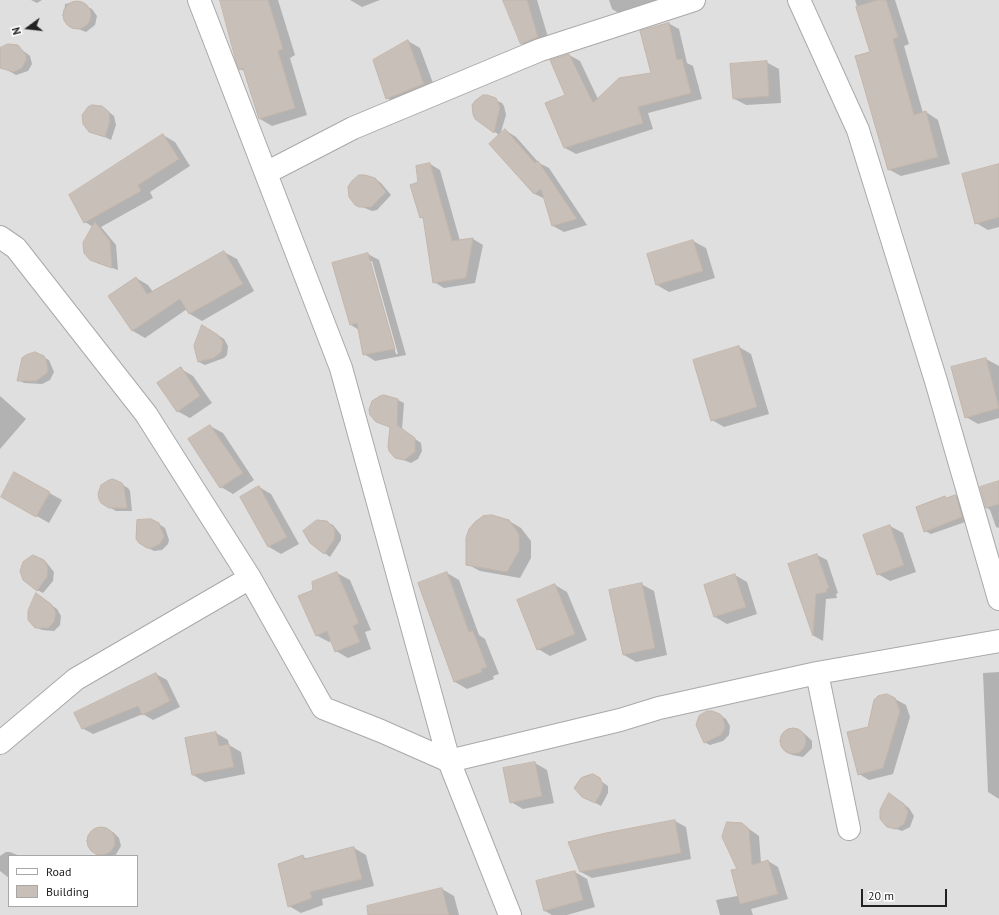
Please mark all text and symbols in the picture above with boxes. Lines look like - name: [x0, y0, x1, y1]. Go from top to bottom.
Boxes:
- north arrow: [8, 8, 48, 48]
- text: N: [9, 26, 24, 36]
- legend: [8, 855, 138, 907]
- text: Road: [46, 864, 71, 879]
- scale bar: [863, 881, 949, 907]
- text: Building: [46, 884, 89, 899]
- text: 20 m: [868, 888, 894, 903]

